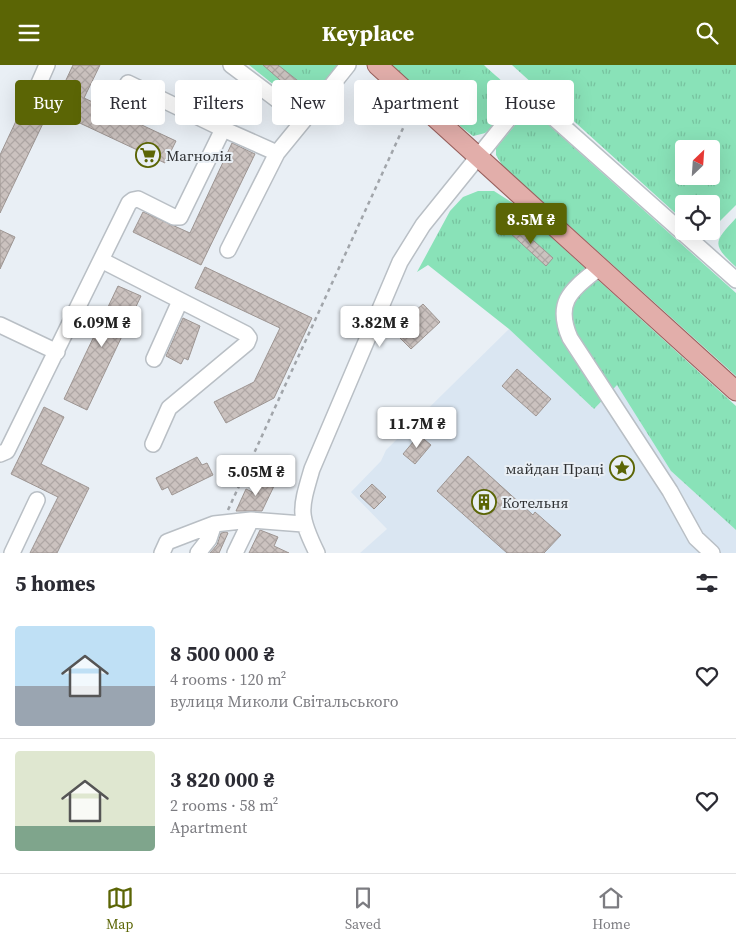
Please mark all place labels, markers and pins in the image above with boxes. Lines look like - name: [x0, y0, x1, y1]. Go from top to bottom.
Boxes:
- supermarket icon: Магнолія: [135, 142, 161, 168]
- place label: Магнолія: [166, 145, 232, 166]
- pin: 8.5M ₴: [490, 203, 572, 245]
- pin: 6.09M ₴: [56, 305, 148, 348]
- pin: 3.82M ₴: [334, 305, 426, 348]
- pin: 11.7M ₴: [371, 407, 463, 449]
- pin: 5.05M ₴: [210, 455, 302, 497]
- place icon: майдан Праці: [609, 455, 635, 481]
- place label: майдан Праці: [505, 458, 604, 479]
- building icon: Котельня: [471, 489, 497, 515]
- place label: Котельня: [502, 492, 569, 513]

